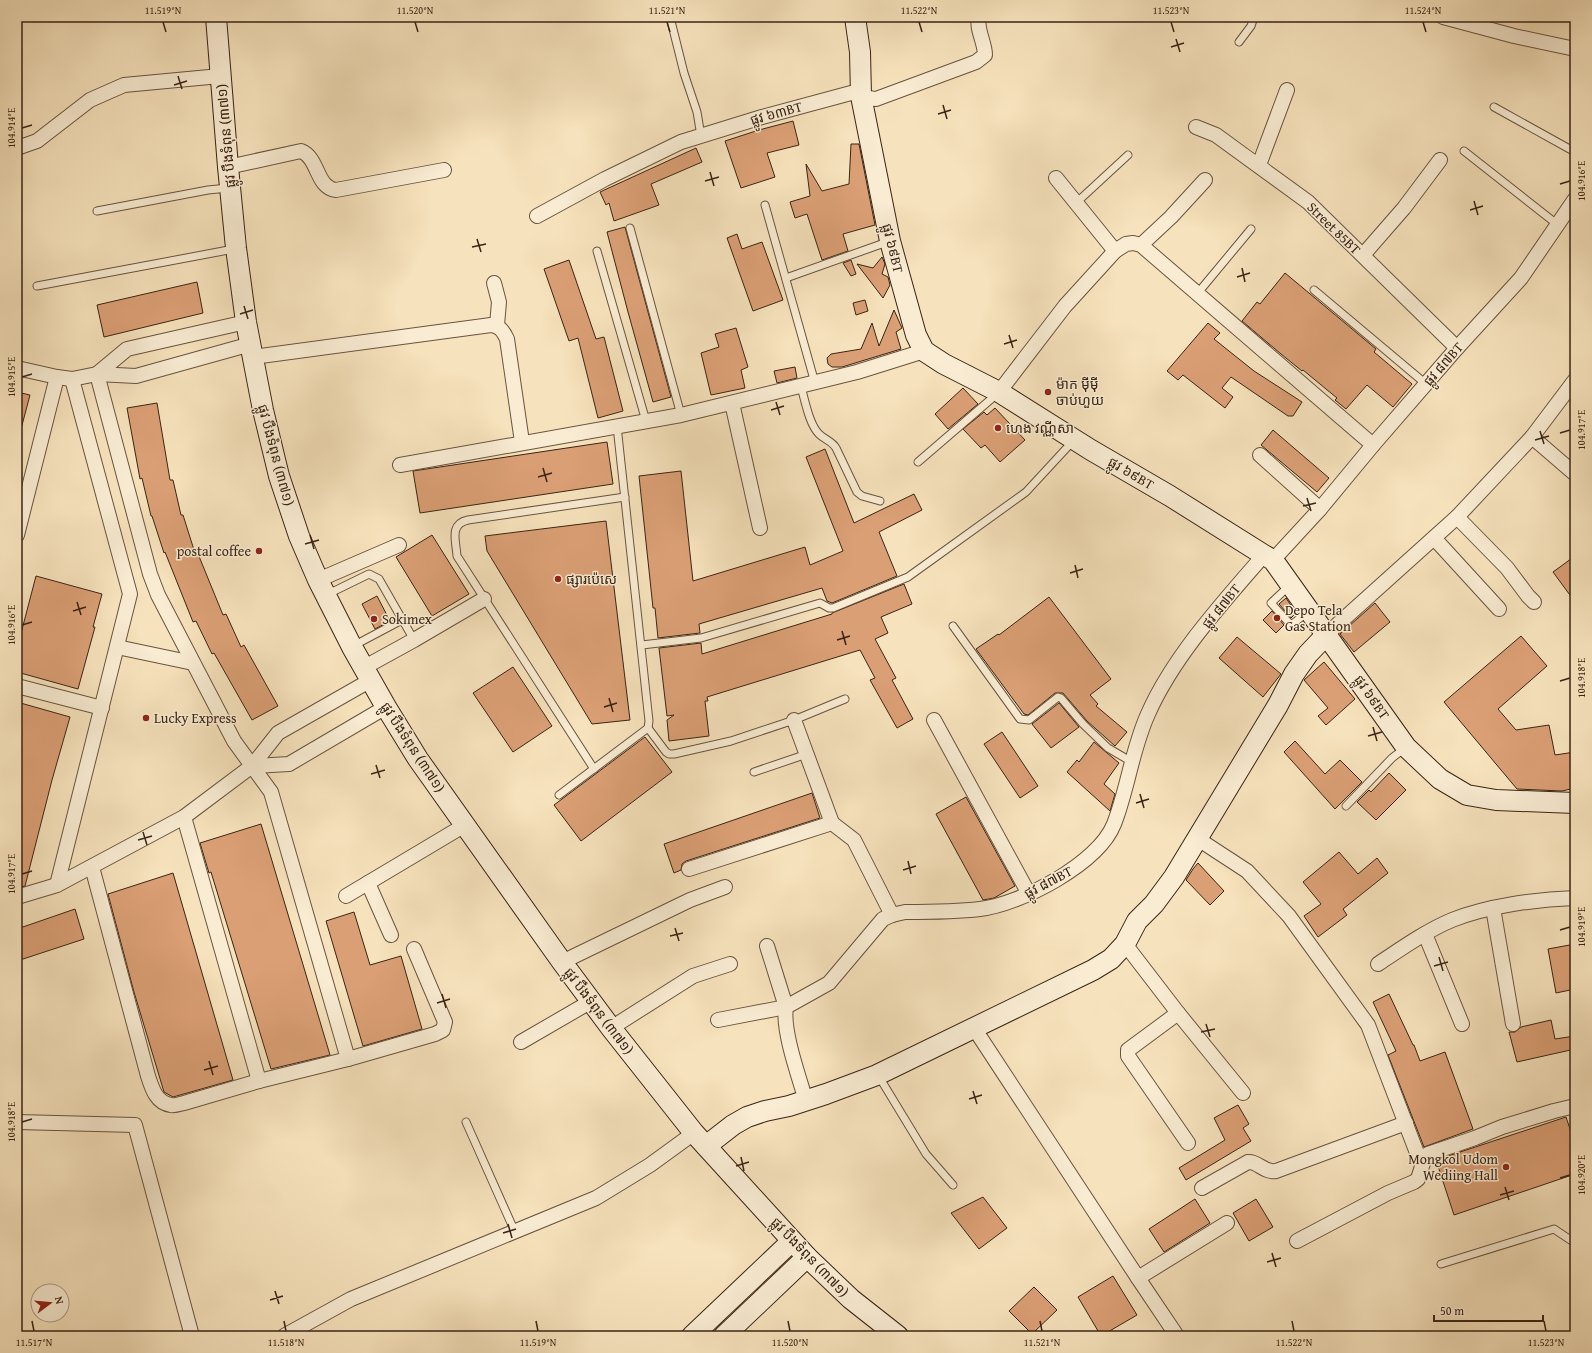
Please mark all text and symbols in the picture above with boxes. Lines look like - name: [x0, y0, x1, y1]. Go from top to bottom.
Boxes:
- text: 11.519°N: [145, 3, 182, 18]
- text: 11.520°N: [397, 3, 434, 18]
- text: 11.521°N: [649, 3, 686, 18]
- text: 11.522°N: [901, 3, 938, 18]
- text: 11.523°N: [1153, 3, 1190, 18]
- text: 11.524°N: [1405, 3, 1442, 18]
- street label: ផ្លូវ បឹងទំពុន (៣៧១): [211, 83, 243, 189]
- street label: ផ្លូវ ៦៣BT: [748, 96, 805, 132]
- text: 104.914°E: [4, 108, 19, 148]
- text: 104.916°E: [1574, 161, 1589, 201]
- street label: Street 85BT: [1303, 197, 1365, 259]
- street label: ផ្លូវ ៦៩BT: [875, 221, 909, 275]
- street label: ផ្លូវ ៨៧BT: [1418, 338, 1469, 392]
- text: 104.915°E: [4, 357, 19, 397]
- place label: ម៉ាក ម៉ីម៉ី ចាប់ហួយ: [1056, 374, 1104, 410]
- marker: ម៉ាក ម៉ីម៉ី ចាប់ហួយ: [1043, 387, 1053, 397]
- street label: ផ្លូវ បឹងទំពុន (៣៧១): [251, 402, 299, 509]
- text: 104.917°E: [1574, 410, 1589, 450]
- place label: ហេង វណ្ណីសា: [1006, 418, 1074, 438]
- marker: ហេង វណ្ណីសា: [993, 423, 1003, 433]
- street label: ផ្លូវ ៦៩BT: [1103, 452, 1158, 496]
- place label: postal coffee: [177, 541, 251, 561]
- marker: postal coffee: [254, 546, 264, 556]
- place label: ផ្សារប៉េសេ: [566, 569, 617, 589]
- marker: ផ្សារប៉េសេ: [553, 574, 563, 584]
- street label: ផ្លូវ ៨៧BT: [1197, 579, 1247, 634]
- place label: Depo Tela Gas Station: [1285, 600, 1351, 636]
- text: 104.916°E: [4, 605, 19, 645]
- place label: Sokimex: [382, 609, 433, 629]
- marker: Depo Tela Gas Station: [1272, 613, 1282, 623]
- marker: Sokimex: [369, 614, 379, 624]
- text: 104.918°E: [1574, 658, 1589, 698]
- street label: ផ្លូវ ៦៩BT: [1348, 671, 1395, 725]
- street label: ផ្លូវ បឹងទំពុន (៣៧១): [374, 698, 450, 797]
- place label: Lucky Express: [154, 708, 237, 728]
- marker: Lucky Express: [141, 713, 151, 723]
- text: 104.917°E: [4, 854, 19, 894]
- street label: ផ្លូវ ៨៧BT: [1020, 861, 1077, 905]
- text: 104.919°E: [1574, 907, 1589, 947]
- street label: ផ្លូវ បឹងទំពុន (៣៧១): [558, 963, 638, 1060]
- text: 104.918°E: [4, 1102, 19, 1142]
- place label: Mongkol Udom Wediing Hall: [1408, 1149, 1499, 1185]
- text: 104.920°E: [1574, 1155, 1589, 1195]
- marker: Mongkol Udom Wediing Hall: [1501, 1162, 1511, 1172]
- street label: ផ្លូវ បឹងទំពុន (៣៧១): [765, 1212, 853, 1303]
- north arrow: [30, 1283, 70, 1323]
- text: N: [51, 1295, 68, 1307]
- scale bar: [1434, 1297, 1543, 1323]
- text: 50 m: [1440, 1302, 1464, 1319]
- text: 11.517°N: [16, 1335, 53, 1350]
- text: 11.518°N: [268, 1335, 305, 1350]
- text: 11.519°N: [520, 1335, 557, 1350]
- text: 11.520°N: [772, 1335, 809, 1350]
- text: 11.521°N: [1024, 1335, 1061, 1350]
- text: 11.522°N: [1276, 1335, 1313, 1350]
- text: 11.523°N: [1528, 1335, 1565, 1350]

